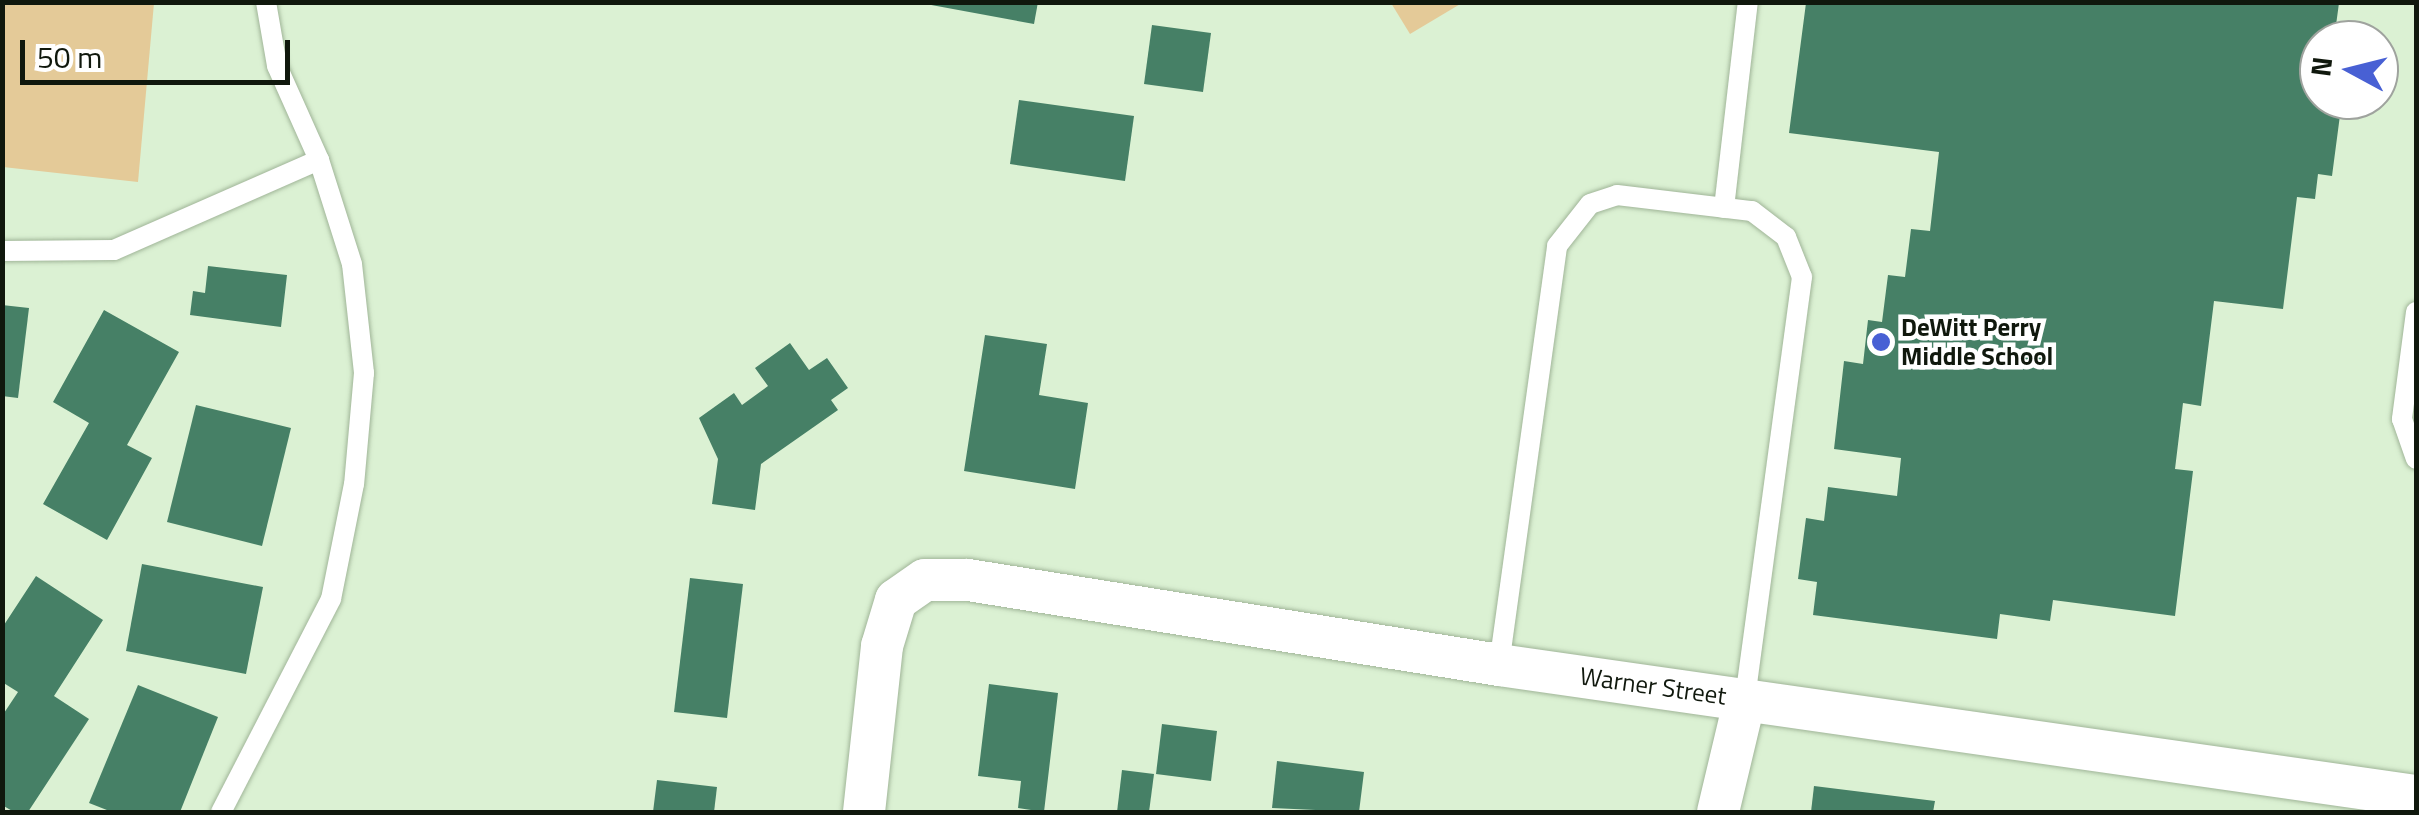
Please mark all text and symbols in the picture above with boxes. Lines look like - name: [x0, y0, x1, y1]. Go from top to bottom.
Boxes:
- scale bar: [25, 20, 295, 82]
- north arrow: [2299, 20, 2399, 120]
- text: 50 m: [37, 34, 102, 80]
- text: N: [2298, 54, 2343, 79]
- place label: DeWitt Perry Middle School: [1901, 313, 2053, 372]
- marker: DeWitt Perry Middle School: [1870, 331, 1892, 353]
- street label: Warner Street: [1578, 661, 1728, 711]

